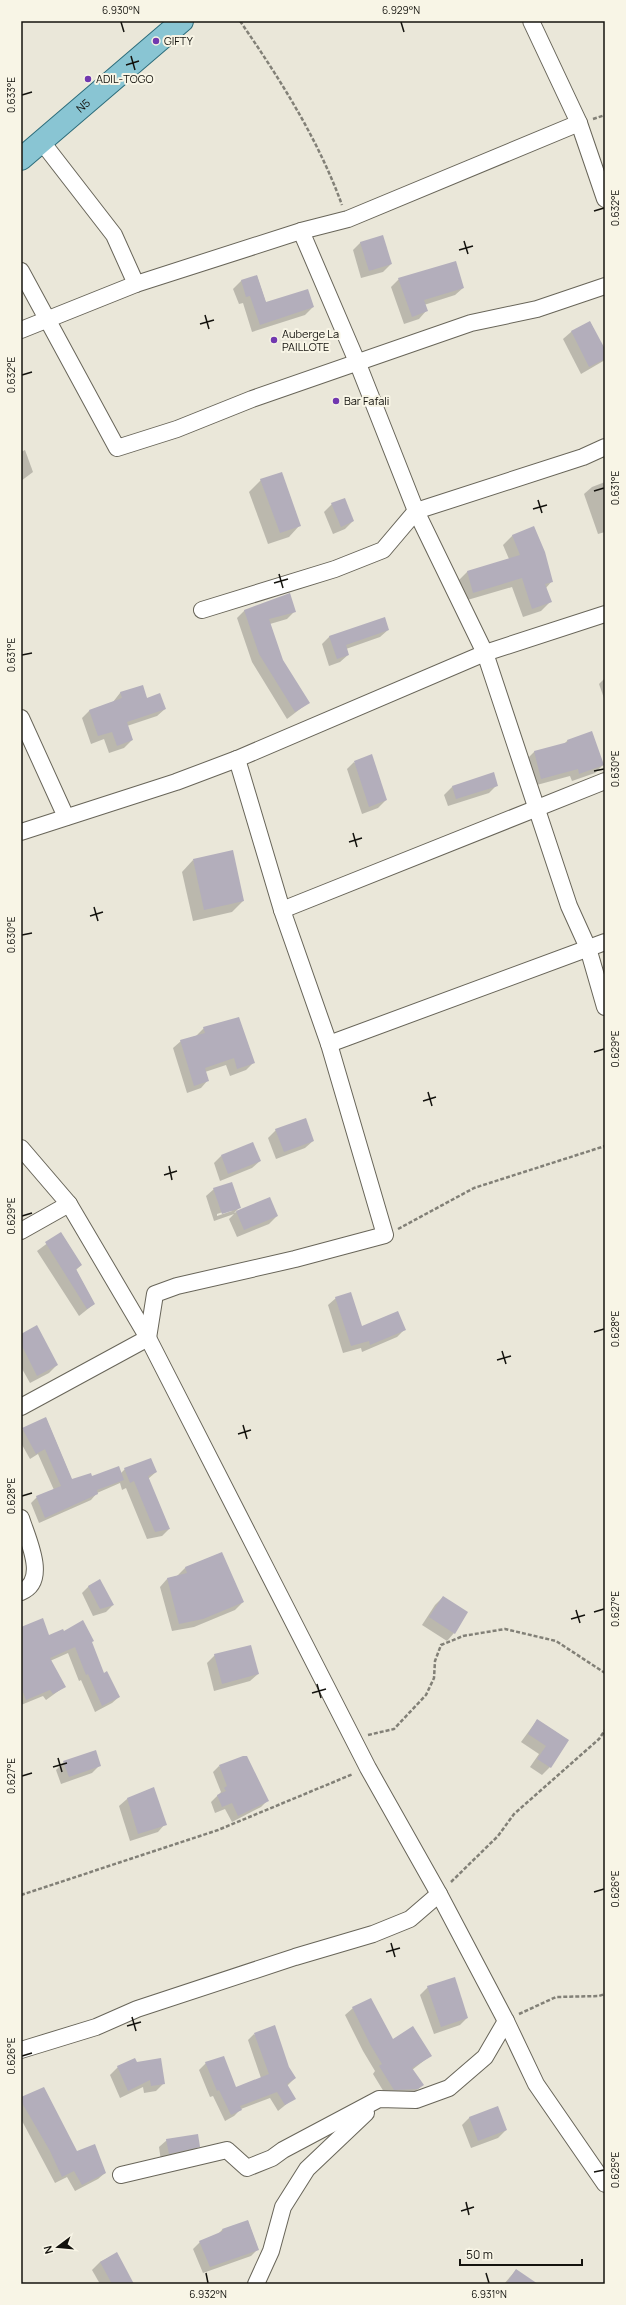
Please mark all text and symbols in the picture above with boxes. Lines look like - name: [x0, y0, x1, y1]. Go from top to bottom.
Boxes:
- text: 6.930°N: [102, 3, 140, 17]
- text: 6.929°N: [382, 3, 420, 17]
- place label: GIFTY: [164, 33, 194, 48]
- marker: GIFTY: [151, 36, 161, 46]
- place label: ADIL-TOGO: [96, 71, 153, 86]
- marker: ADIL-TOGO: [83, 74, 93, 84]
- text: 0.633°E: [4, 77, 18, 113]
- street label: N5: [73, 95, 93, 115]
- text: 0.632°E: [608, 190, 622, 226]
- place label: Auberge La PAILLOTE: [282, 326, 339, 354]
- marker: Auberge La PAILLOTE: [269, 335, 279, 345]
- text: 0.632°E: [4, 357, 18, 393]
- place label: Bar Fafali: [344, 393, 389, 408]
- marker: Bar Fafali: [331, 396, 341, 406]
- text: 0.631°E: [608, 470, 622, 505]
- text: 0.631°E: [4, 637, 18, 672]
- text: 0.630°E: [608, 750, 622, 787]
- text: 0.630°E: [4, 916, 18, 953]
- text: 0.629°E: [608, 1030, 622, 1067]
- text: 0.629°E: [4, 1197, 18, 1234]
- text: 0.628°E: [608, 1310, 622, 1347]
- text: 0.628°E: [4, 1477, 18, 1514]
- text: 0.627°E: [608, 1591, 622, 1627]
- text: 0.627°E: [4, 1758, 18, 1794]
- text: 0.626°E: [608, 1870, 622, 1907]
- text: 0.626°E: [4, 2037, 18, 2074]
- text: 0.625°E: [608, 2151, 622, 2188]
- north arrow: [38, 2227, 78, 2267]
- scale bar: [460, 2241, 582, 2267]
- text: N: [40, 2244, 56, 2256]
- text: 50 m: [466, 2246, 493, 2263]
- text: 6.932°N: [189, 2287, 227, 2301]
- text: 6.931°N: [471, 2287, 507, 2301]

